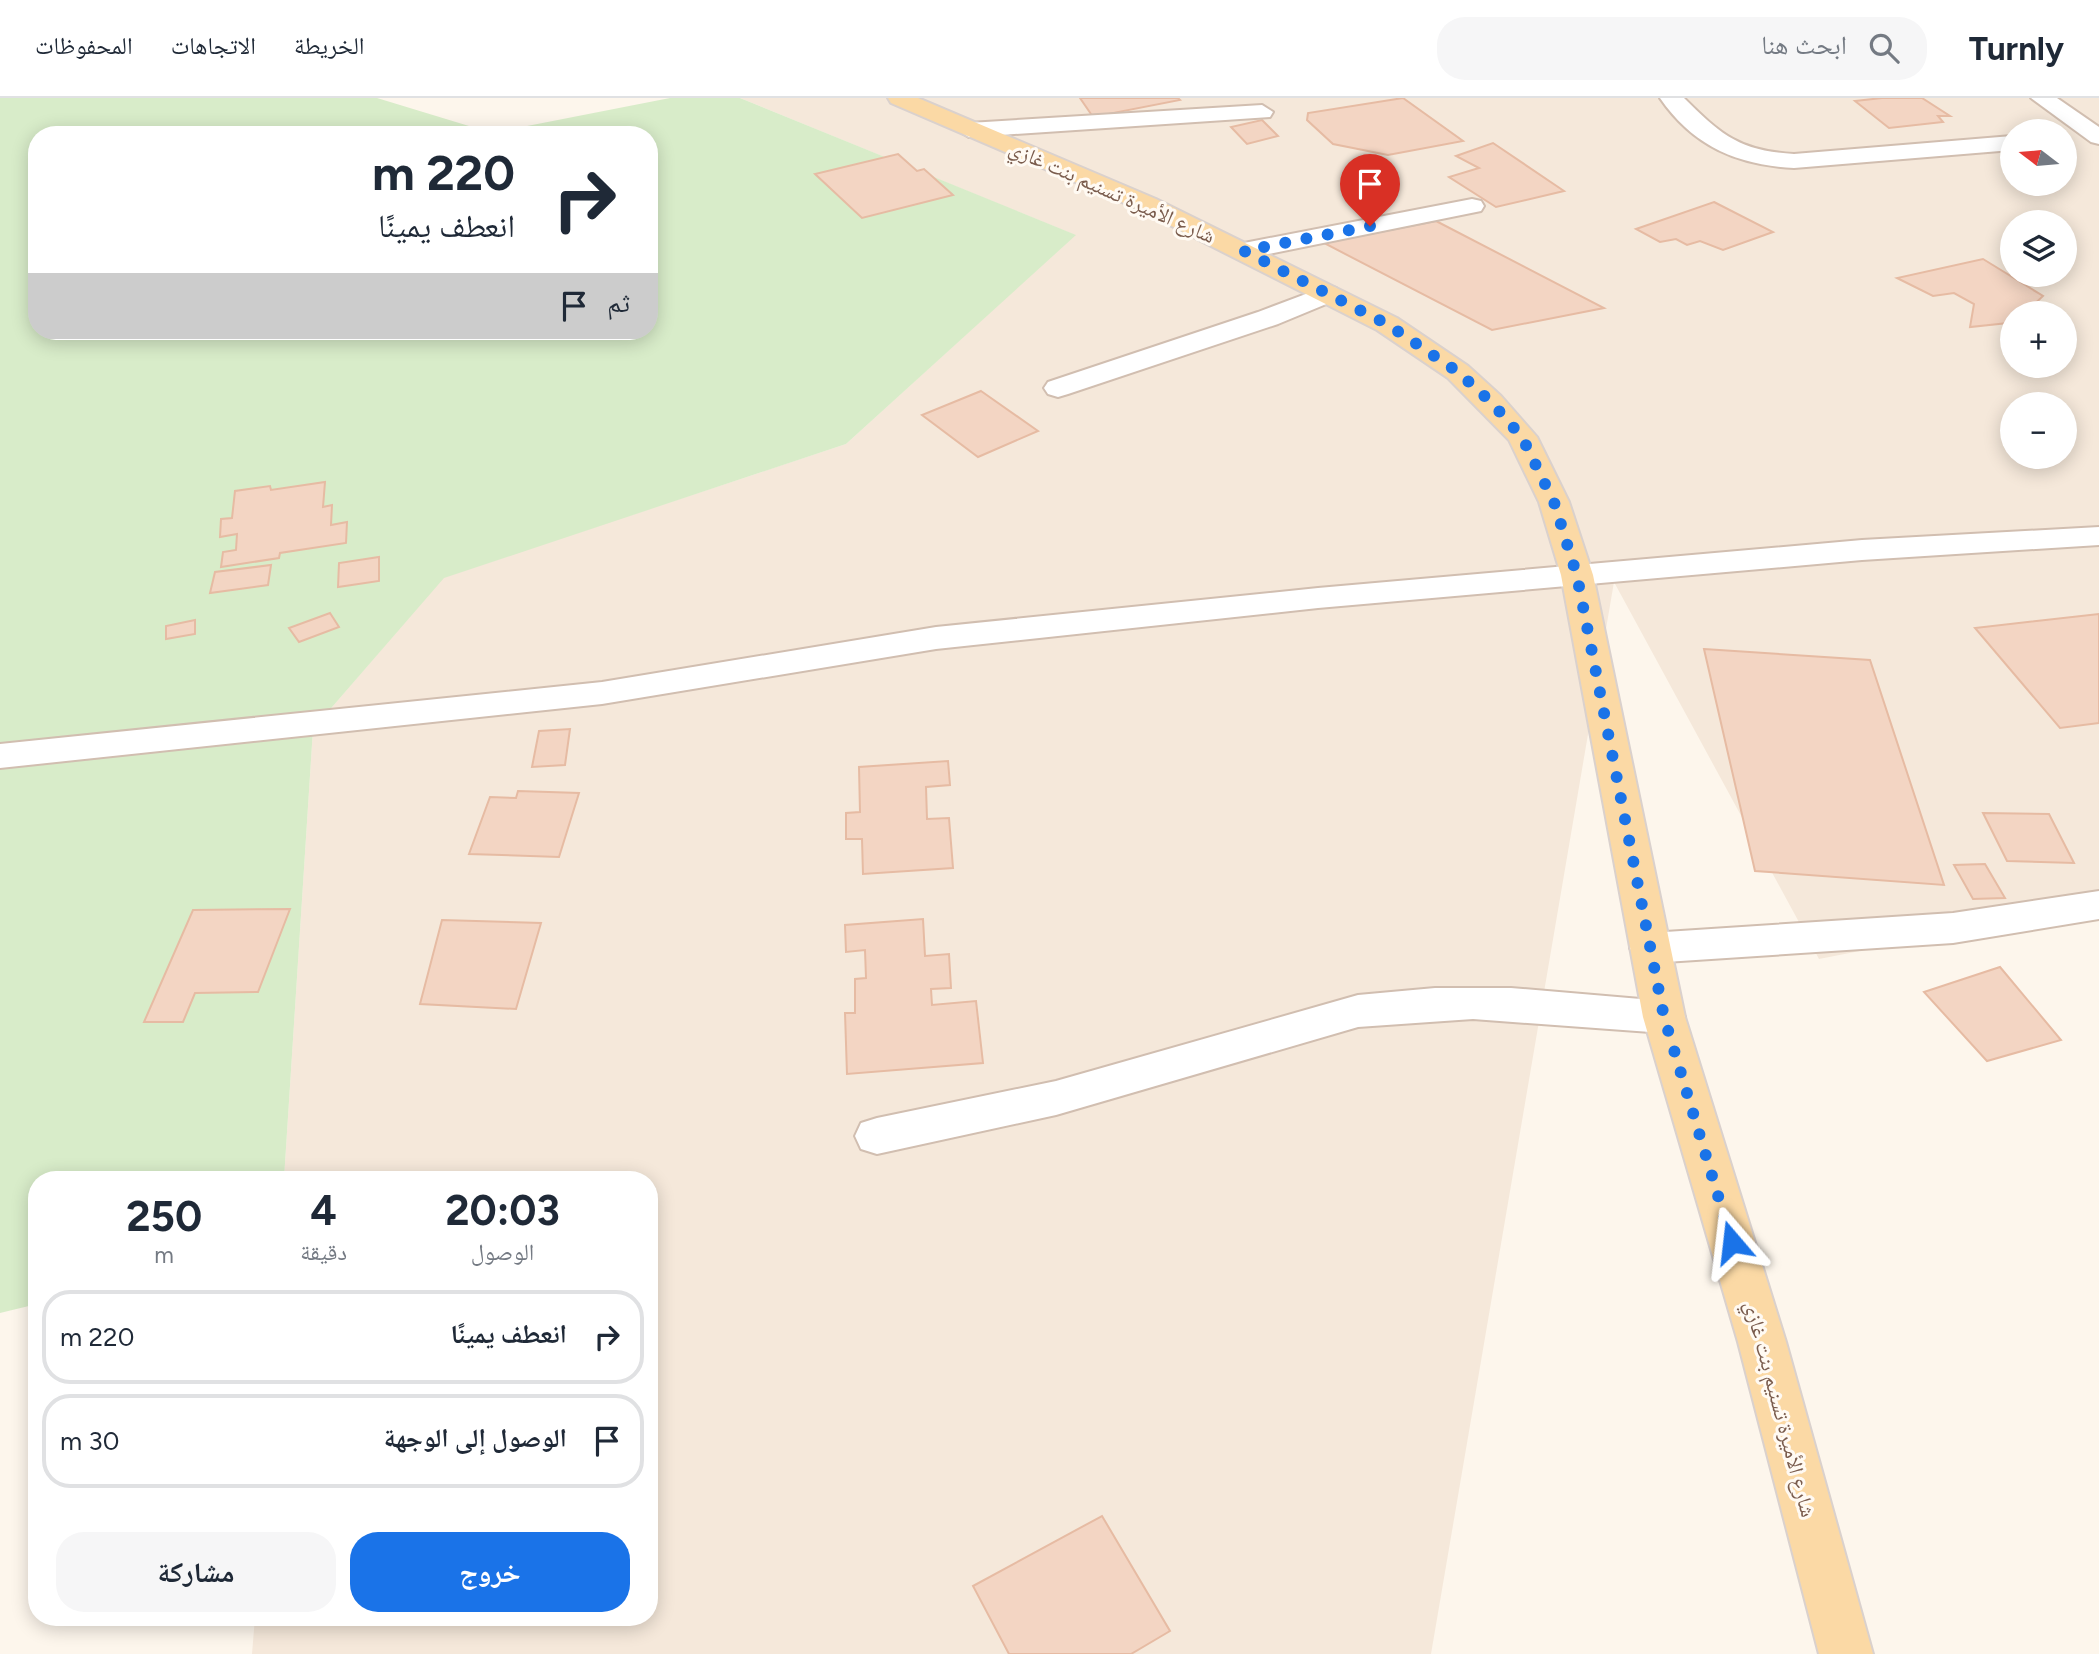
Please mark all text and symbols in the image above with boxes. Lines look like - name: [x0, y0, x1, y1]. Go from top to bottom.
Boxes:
- search box: [1437, 17, 1927, 80]
- text: ابحث هنا: [1761, 29, 1847, 61]
- icon: search: [1865, 29, 1903, 67]
- text: Turnly: [1969, 29, 2064, 68]
- text: المحفوظات: [35, 31, 133, 60]
- text: الاتجاهات: [171, 31, 256, 60]
- text: الخريطة: [294, 31, 365, 60]
- north arrow: [2000, 119, 2077, 196]
- map controls: [2000, 119, 2077, 469]
- street label: شارع الأميرة تسنيم بنت غازي: [1004, 135, 1219, 252]
- text: 220 m: [372, 143, 515, 202]
- icon: right: [539, 154, 630, 245]
- pin: [1340, 154, 1400, 226]
- icon: arrive: [1351, 165, 1389, 203]
- text: انعطف يمينًا: [378, 207, 515, 245]
- button: layers: [2000, 210, 2077, 287]
- icon: arrive: [555, 287, 593, 325]
- text: ثم: [607, 287, 630, 319]
- button: +: [2000, 301, 2077, 378]
- button: −: [2000, 392, 2077, 469]
- text: 4: [310, 1185, 337, 1236]
- text: 20:03: [445, 1185, 560, 1236]
- text: 250: [126, 1191, 202, 1242]
- position arrow: [1695, 1205, 1769, 1279]
- text: دقيقة: [300, 1238, 347, 1266]
- text: الوصول: [471, 1238, 534, 1266]
- text: m: [154, 1241, 174, 1269]
- street label: شارع الأميرة تسنيم بنت غازي: [1735, 1298, 1821, 1521]
- text: انعطف يمينًا: [451, 1318, 567, 1350]
- icon: right: [588, 1318, 626, 1356]
- text: 220 m: [60, 1321, 134, 1353]
- text: الوصول إلى الوجهة: [384, 1422, 567, 1454]
- icon: arrive: [588, 1422, 626, 1460]
- text: 30 m: [60, 1425, 119, 1457]
- button: مشاركة: [56, 1532, 336, 1612]
- button: خروج: [350, 1532, 630, 1612]

